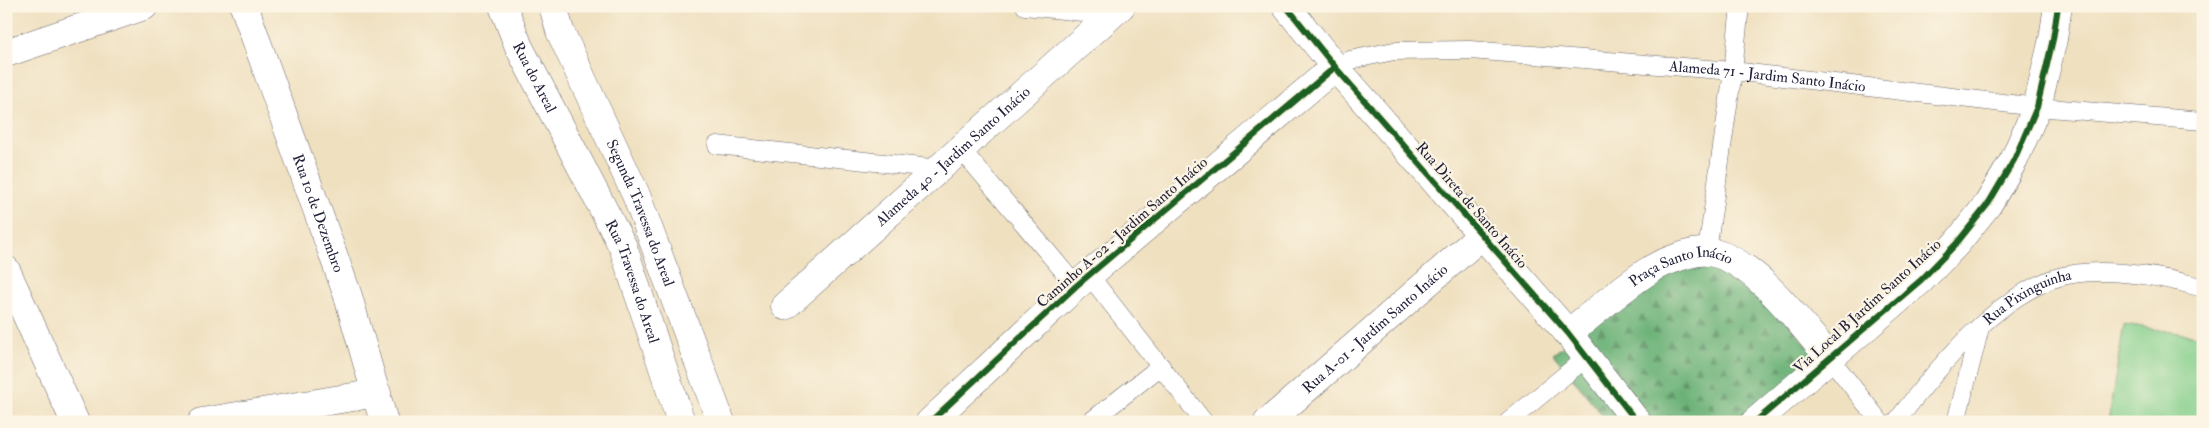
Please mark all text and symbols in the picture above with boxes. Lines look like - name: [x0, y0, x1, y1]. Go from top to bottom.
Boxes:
- street label: Rua do Areal: [508, 39, 560, 116]
- street label: Alameda 71 - Jardim Santo Inácio: [1667, 57, 1866, 97]
- street label: Alameda 40 - Jardim Santo Inácio: [871, 83, 1034, 231]
- street label: Segunda Travessa do Areal: [602, 137, 678, 289]
- street label: Rua Direta de Santo Inácio: [1412, 138, 1532, 272]
- street label: Rua 10 de Dezembro: [288, 151, 348, 275]
- street label: Caminho A-02 - Jardim Santo Inácio: [1033, 153, 1212, 313]
- street label: Rua Travessa do Areal: [600, 217, 663, 346]
- street label: Via Local B Jardim Santo Inácio: [1790, 235, 1946, 379]
- street label: Praça Santo Inácio: [1625, 243, 1736, 291]
- street label: Rua A-01 - Jardim Santo Inácio: [1298, 260, 1452, 398]
- street label: Rua Pixinguinha: [1979, 265, 2074, 329]

